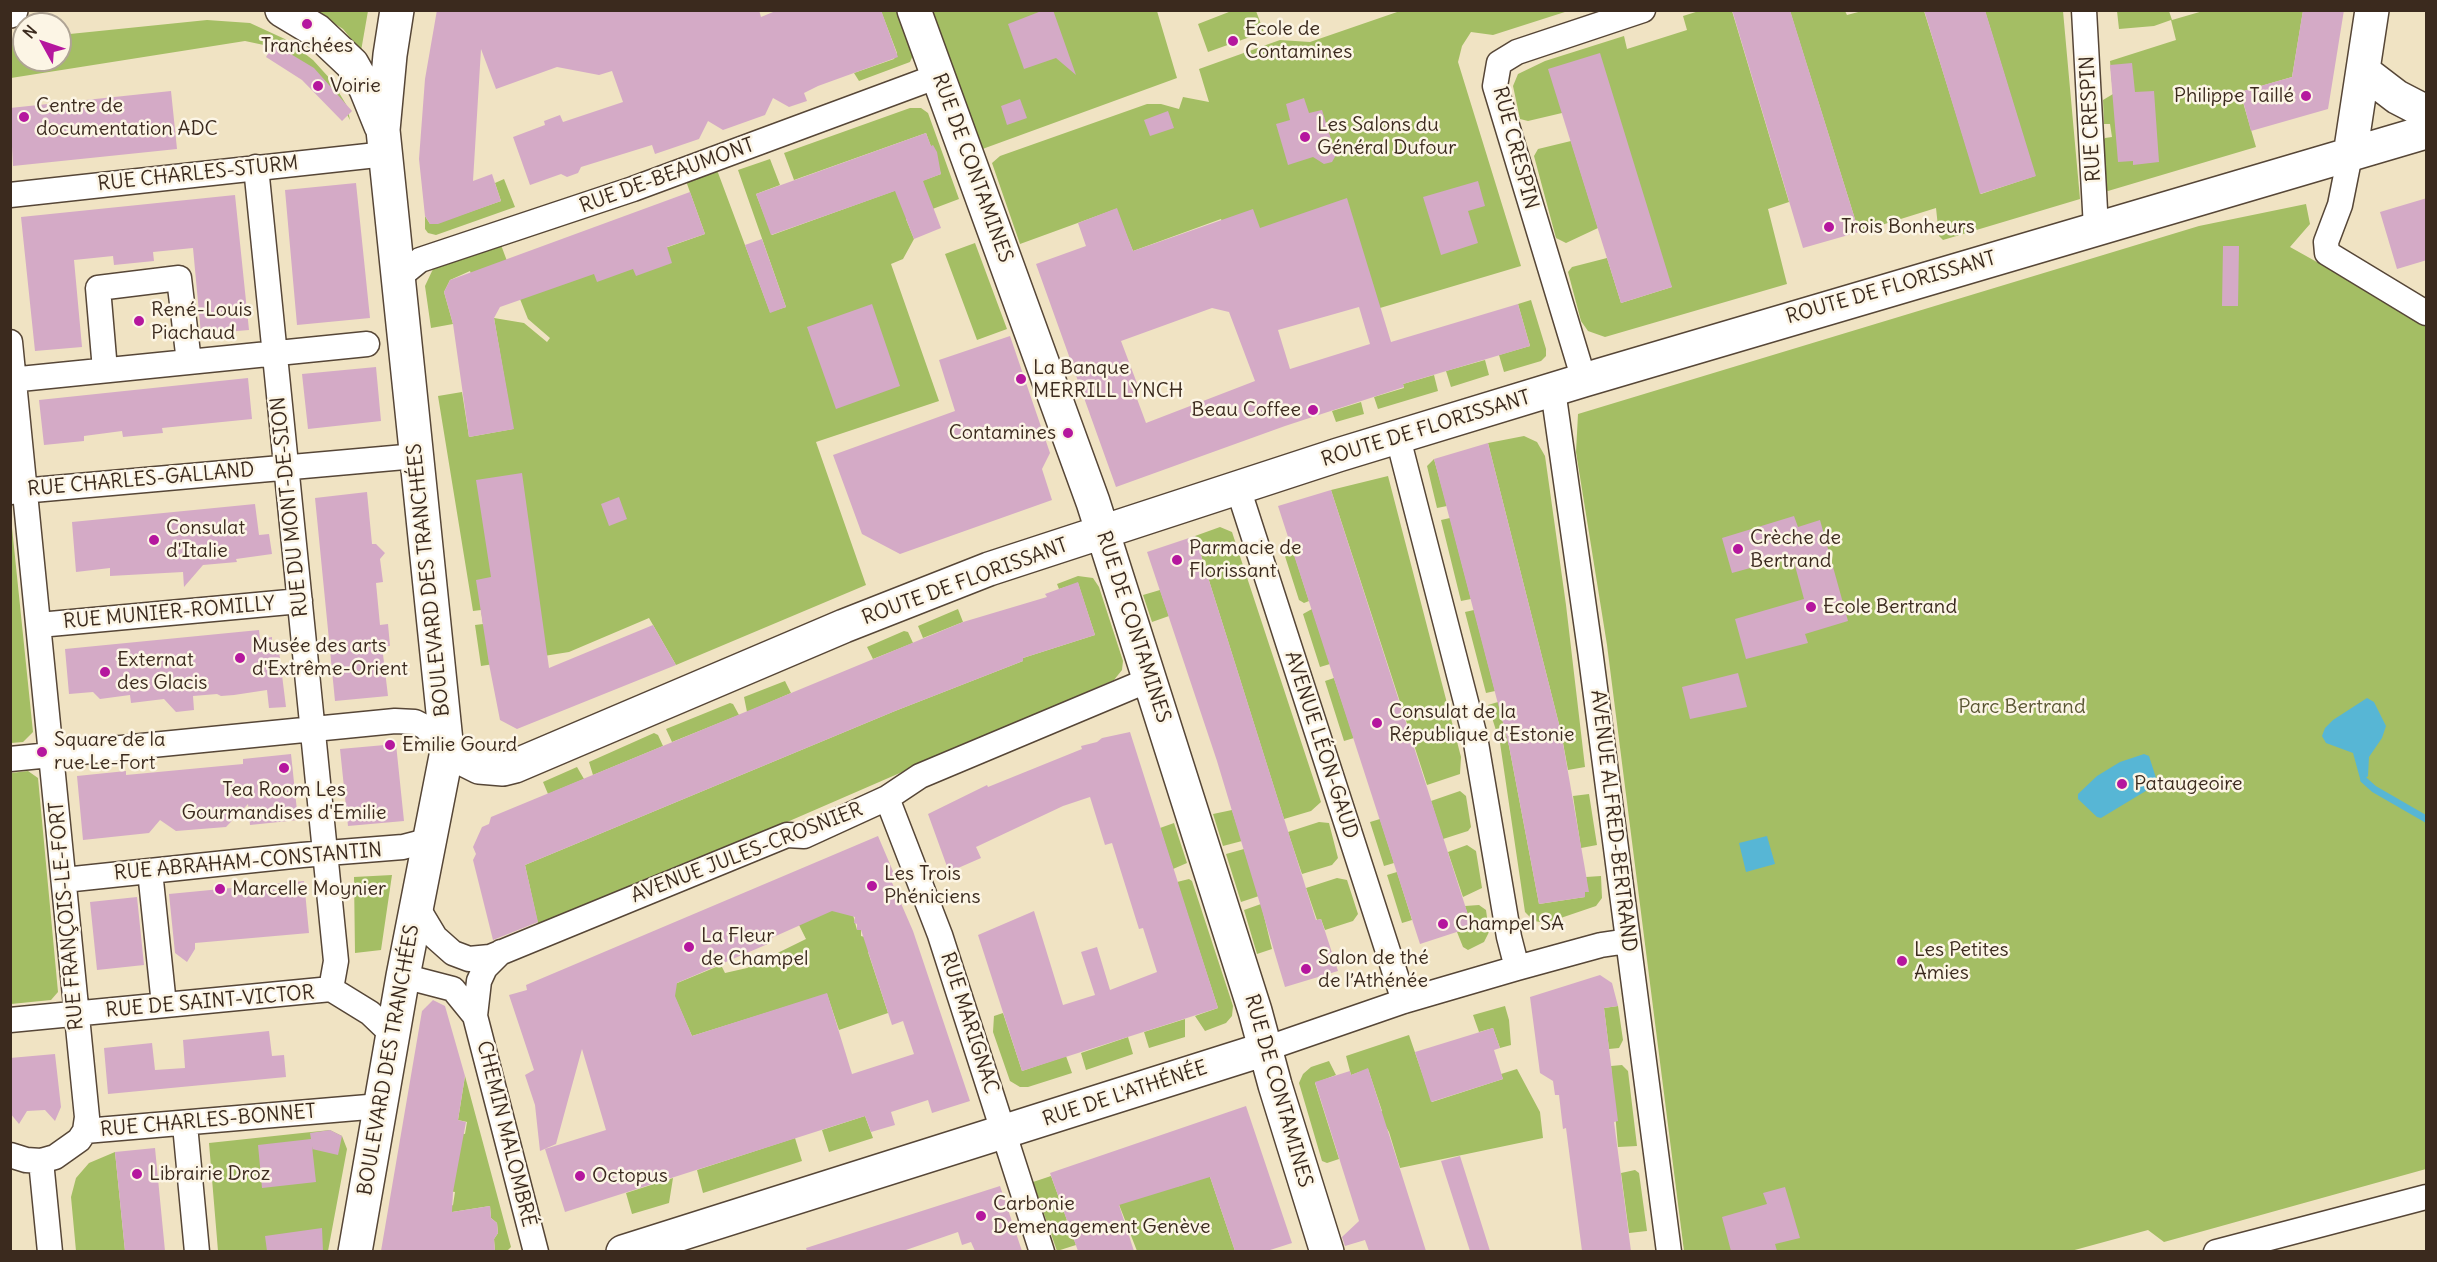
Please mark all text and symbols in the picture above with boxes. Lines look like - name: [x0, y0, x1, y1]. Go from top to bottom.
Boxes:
- north arrow: [12, 12, 72, 72]
- marker: Tranchées: [300, 17, 314, 31]
- place label: Ecole de Contamines: [1245, 17, 1352, 64]
- text: N: [19, 21, 41, 42]
- place label: Tranchées: [261, 34, 353, 58]
- marker: Ecole de Contamines: [1226, 34, 1240, 48]
- street label: RUE CRESPIN: [2076, 55, 2106, 183]
- street label: RUE DE CONTAMINES: [927, 70, 1017, 266]
- place label: Voirie: [330, 74, 381, 98]
- marker: Voirie: [311, 79, 325, 93]
- street label: RUE CRESPIN: [1487, 84, 1543, 212]
- place label: Philippe Taillé: [2174, 84, 2294, 108]
- marker: Philippe Taillé: [2299, 89, 2313, 103]
- place label: Centre de documentation ADC: [36, 94, 218, 141]
- marker: Centre de documentation ADC: [17, 110, 31, 124]
- place label: Les Salons du Général Dufour: [1317, 113, 1456, 160]
- marker: Les Salons du Général Dufour: [1298, 130, 1312, 144]
- street label: RUE DE-BEAUMONT: [576, 133, 758, 219]
- street label: RUE CHARLES-STURM: [96, 152, 300, 196]
- place label: Trois Bonheurs: [1841, 215, 1975, 239]
- marker: Trois Bonheurs: [1822, 220, 1836, 234]
- street label: ROUTE DE FLORISSANT: [1783, 247, 1999, 329]
- place label: René-Louis Piachaud: [151, 298, 252, 345]
- marker: René-Louis Piachaud: [132, 314, 146, 328]
- place label: La Banque MERRILL LYNCH: [1033, 356, 1183, 403]
- marker: La Banque MERRILL LYNCH: [1014, 372, 1028, 386]
- street label: ROUTE DE FLORISSANT: [1319, 386, 1533, 472]
- street label: RUE DU MONT-DE-SION: [267, 396, 313, 618]
- place label: Beau Coffee: [1191, 398, 1301, 422]
- marker: Beau Coffee: [1306, 403, 1320, 417]
- place label: Contamines: [949, 421, 1056, 445]
- marker: Contamines: [1061, 426, 1075, 440]
- street label: BOULEVARD DES TRANCHÉES: [403, 442, 455, 718]
- street label: RUE CHARLES-GALLAND: [26, 458, 256, 502]
- place label: Consulat d'Italie: [166, 516, 245, 563]
- place label: Crèche de Bertrand: [1750, 526, 1841, 573]
- street label: RUE DE CONTAMINES: [1091, 528, 1175, 726]
- marker: Consulat d'Italie: [147, 533, 161, 547]
- street label: ROUTE DE FLORISSANT: [859, 534, 1071, 630]
- place label: Parmacie de Florissant: [1189, 536, 1302, 583]
- marker: Crèche de Bertrand: [1731, 542, 1745, 556]
- marker: Parmacie de Florissant: [1170, 553, 1184, 567]
- street label: RUE MUNIER-ROMILLY: [62, 592, 276, 634]
- place label: Ecole Bertrand: [1823, 595, 1957, 619]
- marker: Ecole Bertrand: [1804, 600, 1818, 614]
- place label: Musée des arts d'Extrême-Orient: [252, 634, 408, 681]
- place label: Externat des Glacis: [117, 648, 207, 695]
- street label: AVENUE LÉON-GAUD: [1279, 648, 1363, 842]
- marker: Musée des arts d'Extrême-Orient: [233, 651, 247, 665]
- marker: Externat des Glacis: [98, 665, 112, 679]
- street label: AVENUE ALFRED-BERTRAND: [1585, 689, 1641, 953]
- park label: Parc Bertrand: [1958, 695, 2086, 719]
- place label: Consulat de la République d'Estonie: [1389, 700, 1575, 747]
- marker: Consulat de la République d'Estonie: [1370, 716, 1384, 730]
- place label: Square de la rue Le-Fort: [54, 728, 165, 775]
- place label: Emilie Gourd: [402, 733, 517, 757]
- marker: Emilie Gourd: [383, 738, 397, 752]
- marker: Square de la rue Le-Fort: [35, 745, 49, 759]
- marker: Tea Room Les Gourmandises d'Emilie: [277, 761, 291, 775]
- place label: Pataugeoire: [2134, 772, 2243, 796]
- marker: Pataugeoire: [2115, 777, 2129, 791]
- place label: Tea Room Les Gourmandises d'Emilie: [182, 778, 386, 825]
- street label: AVENUE JULES-CROSNIER: [628, 798, 866, 908]
- street label: RUE FRANÇOIS-LE-FORT: [45, 801, 89, 1031]
- street label: RUE ABRAHAM-CONSTANTIN: [113, 838, 383, 886]
- place label: Les Trois Phéniciens: [884, 862, 981, 909]
- place label: Marcelle Moynier: [232, 877, 386, 901]
- marker: Les Trois Phéniciens: [865, 879, 879, 893]
- marker: Marcelle Moynier: [213, 882, 227, 896]
- place label: Champel SA: [1455, 912, 1564, 936]
- marker: Champel SA: [1436, 917, 1450, 931]
- street label: BOULEVARD DES TRANCHÉES: [353, 923, 425, 1197]
- place label: La Fleur de Champel: [701, 924, 809, 971]
- place label: Les Petites Amies: [1914, 938, 2009, 985]
- marker: La Fleur de Champel: [682, 940, 696, 954]
- place label: Salon de thé de l’Athénée: [1318, 946, 1429, 993]
- street label: RUE MARIGNAC: [935, 949, 1003, 1097]
- marker: Les Petites Amies: [1895, 954, 1909, 968]
- marker: Salon de thé de l’Athénée: [1299, 962, 1313, 976]
- street label: RUE DE SAINT-VICTOR: [105, 981, 315, 1023]
- street label: RUE DE CONTAMINES: [1239, 992, 1317, 1190]
- street label: CHEMIN MALOMBRÉ: [471, 1038, 541, 1230]
- street label: RUE DE L'ATHÉNÉE: [1040, 1056, 1210, 1132]
- street label: RUE CHARLES-BONNET: [99, 1100, 317, 1142]
- place label: Librairie Droz: [149, 1162, 270, 1186]
- place label: Octopus: [592, 1164, 668, 1188]
- marker: Librairie Droz: [130, 1167, 144, 1181]
- marker: Octopus: [573, 1169, 587, 1183]
- place label: Carbonie Demenagement Genève: [993, 1192, 1210, 1239]
- marker: Carbonie Demenagement Genève: [974, 1209, 988, 1223]

